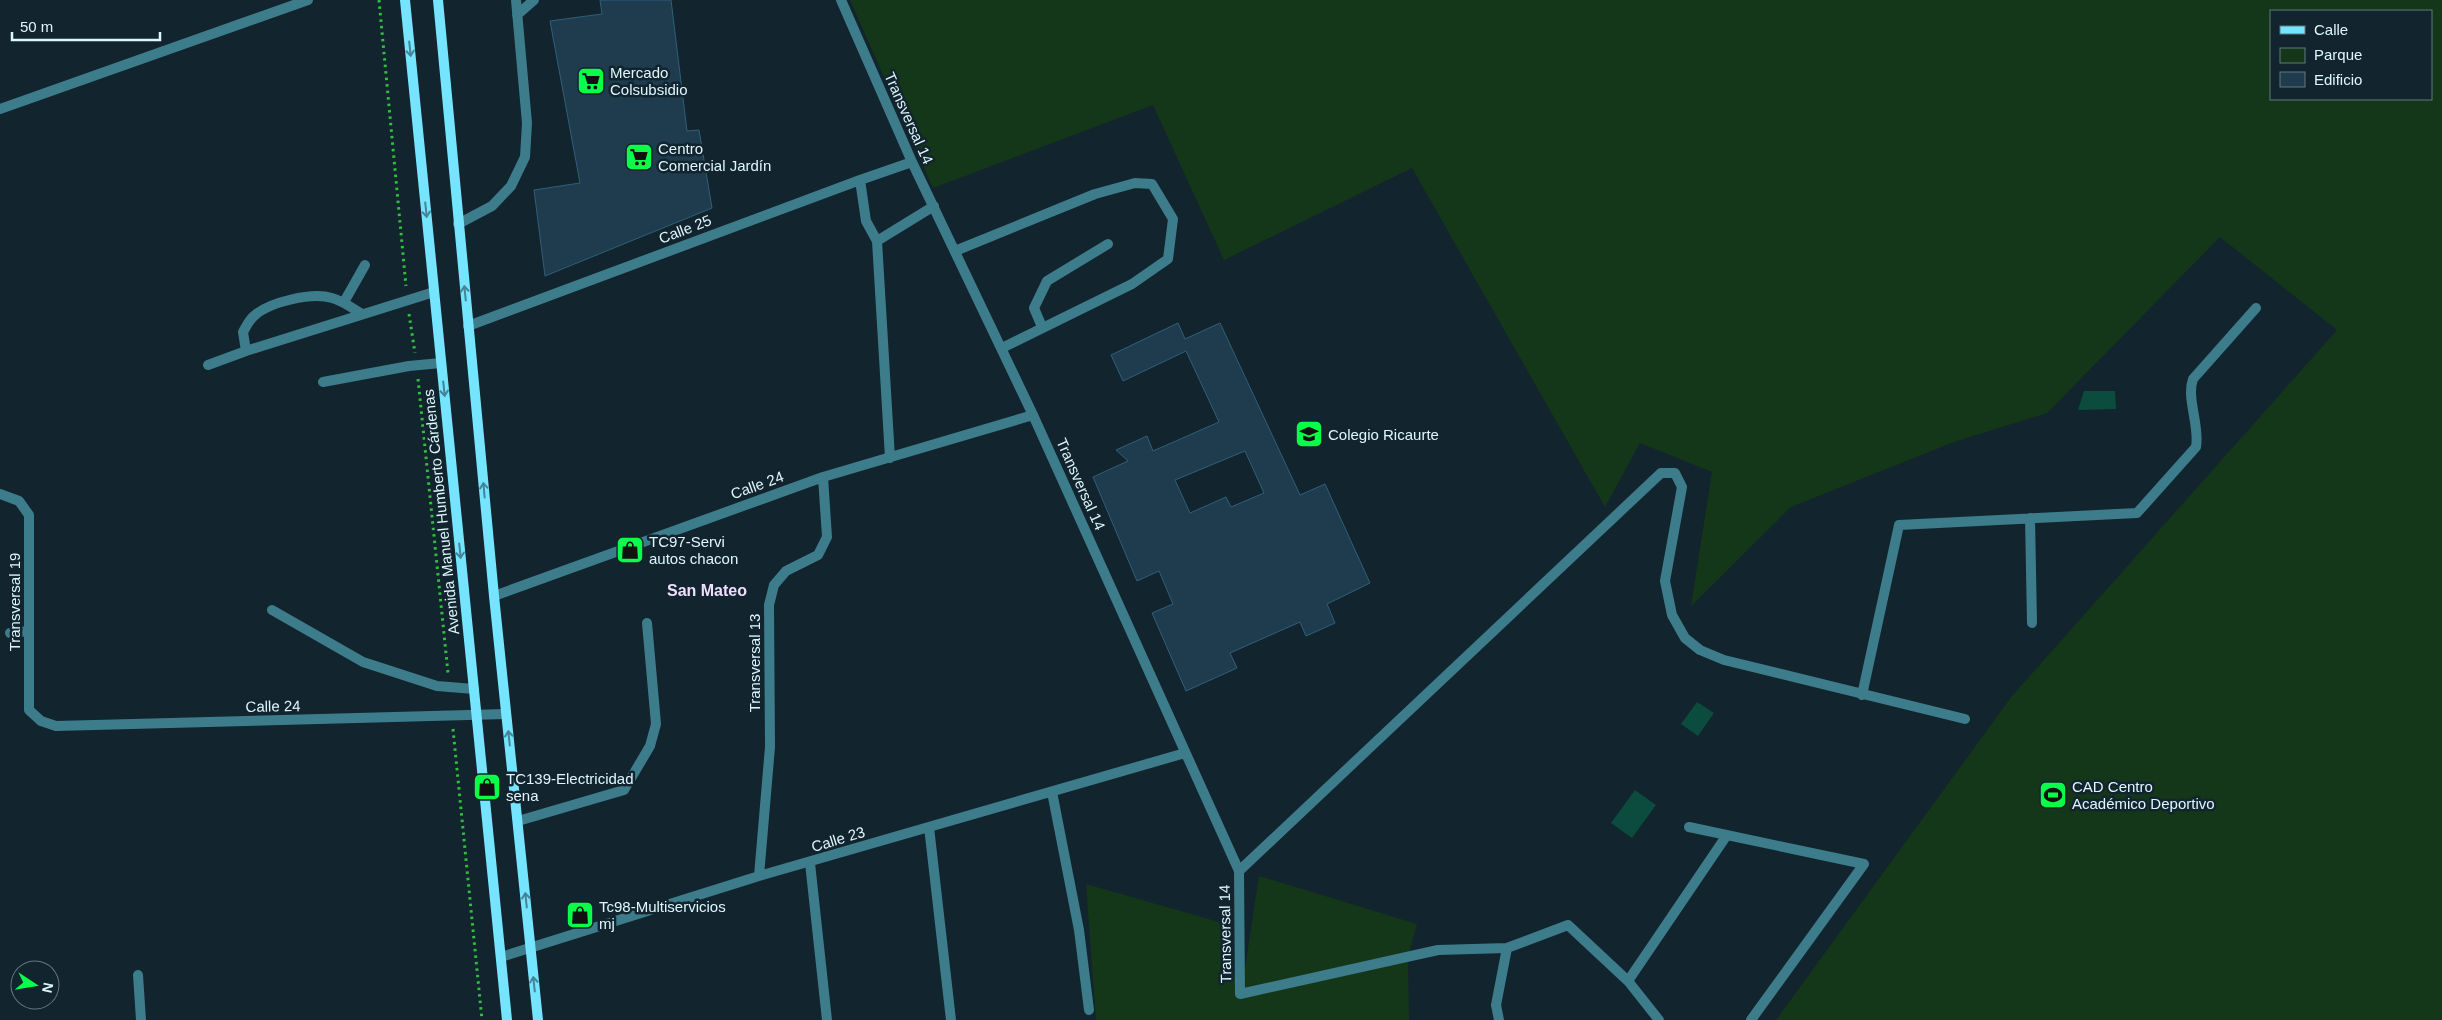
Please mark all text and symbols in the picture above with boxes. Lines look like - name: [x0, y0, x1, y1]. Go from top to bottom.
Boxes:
- scale bar: [12, 10, 160, 42]
- legend: [2270, 10, 2432, 100]
- text: 50 m: [20, 18, 53, 35]
- text: Calle: [2314, 21, 2348, 38]
- one-way arrow: [405, 40, 415, 56]
- text: Parque: [2314, 46, 2362, 63]
- place label: Mercado Colsubsidio: [610, 64, 688, 98]
- supermarket icon: Mercado Colsubsidio: [576, 66, 606, 96]
- street label: Transversal 14: [881, 69, 937, 167]
- text: Edificio: [2314, 71, 2362, 88]
- place label: Centro Comercial Jardín: [658, 140, 771, 174]
- supermarket icon: Centro Comercial Jardín: [624, 142, 654, 172]
- one-way arrow: [421, 202, 431, 218]
- street label: Calle 25: [656, 211, 714, 247]
- one-way arrow: [460, 285, 470, 301]
- one-way arrow: [439, 381, 449, 397]
- street label: Avenida Manuel Humberto Cárdenas: [420, 389, 462, 635]
- school or university icon: Colegio Ricaurte: [1294, 419, 1324, 449]
- place label: Colegio Ricaurte: [1328, 426, 1439, 443]
- street label: Transversal 14: [1053, 435, 1109, 533]
- street label: Calle 24: [728, 468, 786, 502]
- one-way arrow: [479, 482, 489, 498]
- place label: TC97-Servi autos chacon: [649, 533, 738, 567]
- shop icon: TC97-Servi autos chacon: [615, 535, 645, 565]
- one-way arrow: [455, 543, 465, 559]
- street label: Transversal 19: [6, 553, 23, 651]
- district label: San Mateo: [667, 582, 747, 599]
- street label: Transversal 13: [746, 614, 763, 712]
- street label: Calle 24: [245, 697, 301, 715]
- one-way arrow: [504, 731, 514, 747]
- place label: TC139-Electricidad sena: [506, 770, 634, 804]
- shop icon: TC139-Electricidad sena: [472, 772, 502, 802]
- place label: CAD Centro Académico Deportivo: [2072, 778, 2215, 812]
- sports icon: CAD Centro Académico Deportivo: [2038, 780, 2068, 810]
- street label: Calle 23: [809, 823, 867, 855]
- street label: Transversal 14: [1216, 885, 1234, 983]
- one-way arrow: [521, 892, 530, 908]
- place label: Tc98-Multiservicios mj: [599, 898, 726, 932]
- shop icon: Tc98-Multiservicios mj: [565, 900, 595, 930]
- north arrow: [10, 960, 60, 1010]
- one-way arrow: [529, 977, 539, 993]
- text: N: [39, 981, 57, 994]

